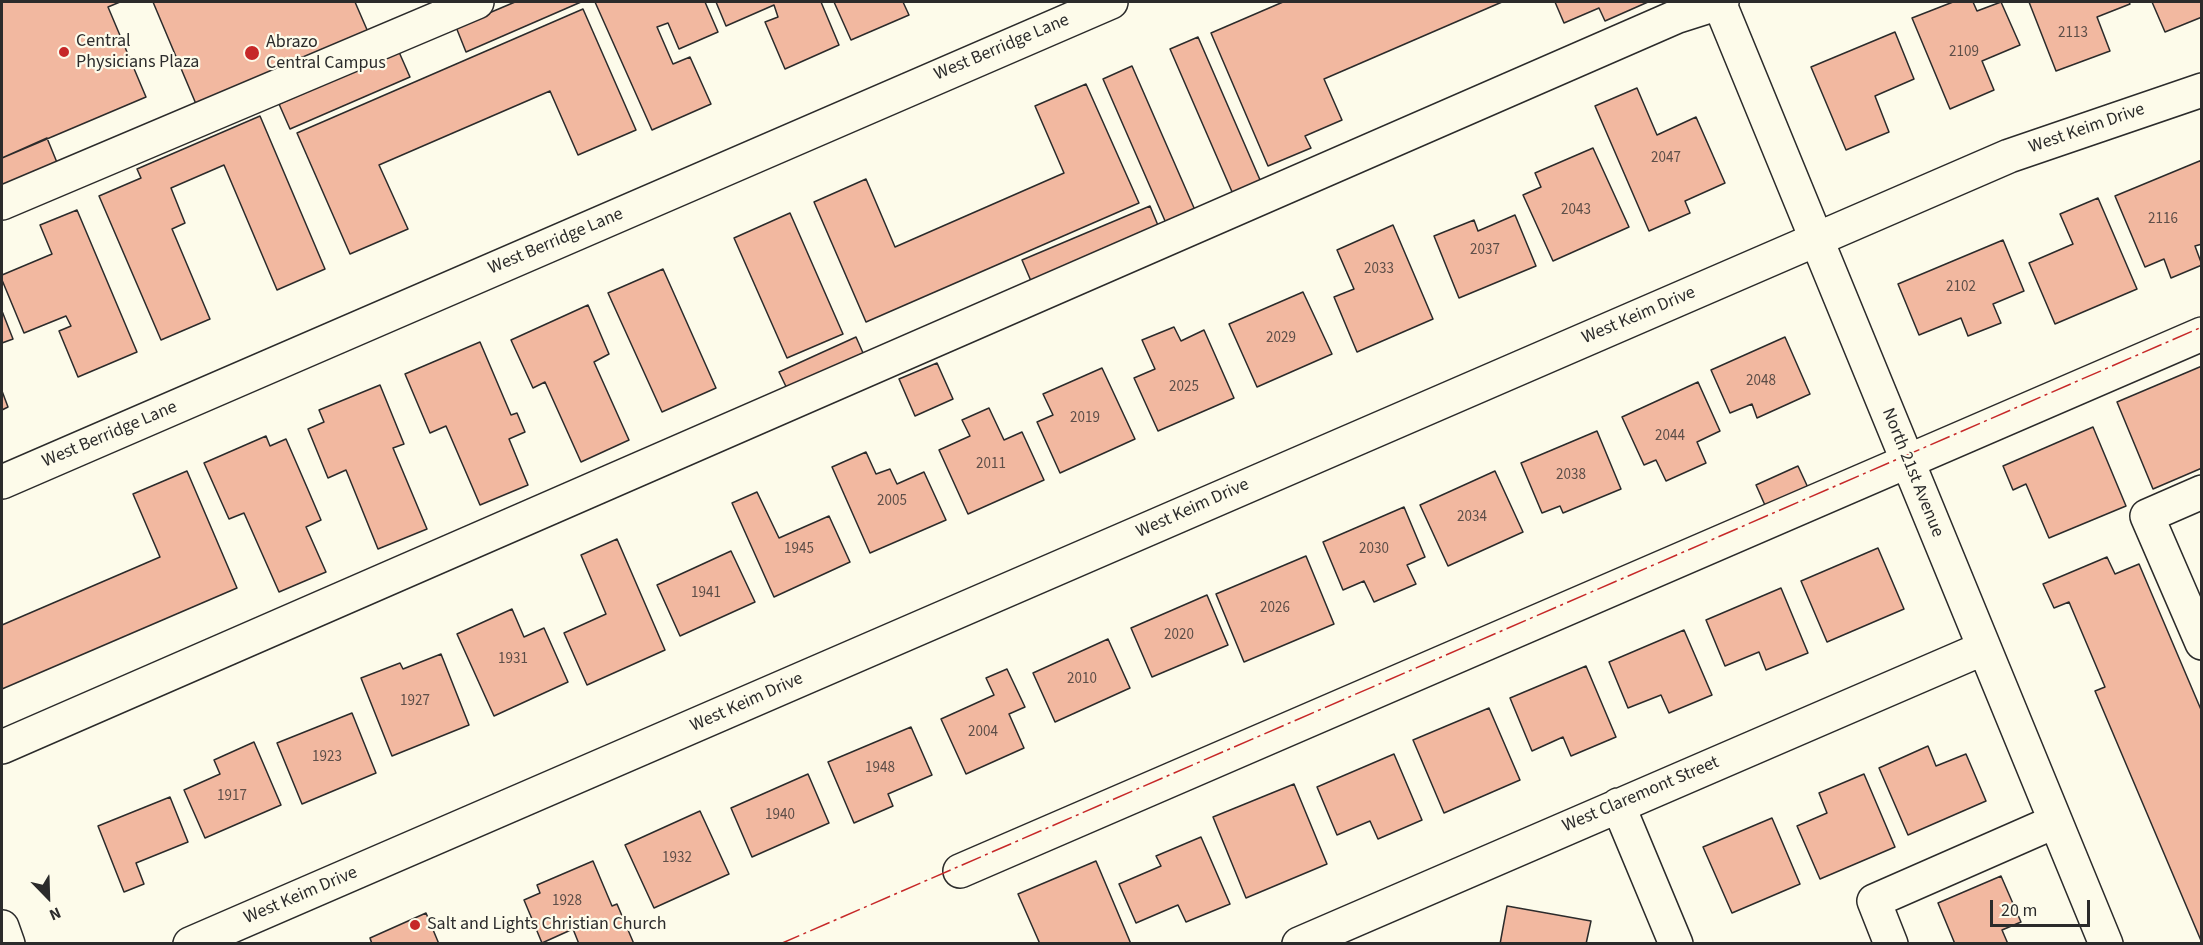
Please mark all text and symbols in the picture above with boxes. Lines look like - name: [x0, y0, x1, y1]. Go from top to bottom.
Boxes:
- street label: West Berridge Lane: [931, 10, 1073, 86]
- house number: 2113: [2058, 25, 2088, 43]
- place label: Central Physicians Plaza: [76, 31, 199, 74]
- place label: Abrazo Central Campus: [266, 32, 386, 74]
- marker: Abrazo Central Campus: [243, 44, 261, 62]
- house number: 2109: [1949, 44, 1979, 62]
- marker: Central Physicians Plaza: [57, 45, 71, 59]
- street label: West Keim Drive: [2026, 99, 2148, 159]
- house number: 2047: [1651, 150, 1681, 168]
- house number: 2043: [1561, 202, 1591, 220]
- street label: West Berridge Lane: [485, 204, 627, 280]
- house number: 2116: [2148, 211, 2178, 229]
- house number: 2037: [1470, 242, 1500, 260]
- house number: 2033: [1364, 261, 1394, 279]
- house number: 2102: [1946, 279, 1976, 297]
- street label: West Keim Drive: [1579, 282, 1699, 350]
- house number: 2029: [1266, 330, 1296, 348]
- house number: 2048: [1746, 373, 1776, 391]
- house number: 2025: [1169, 379, 1199, 397]
- street label: West Berridge Lane: [39, 397, 181, 473]
- street label: North 21st Avenue: [1876, 405, 1948, 541]
- house number: 2019: [1070, 410, 1100, 428]
- house number: 2044: [1655, 428, 1685, 446]
- house number: 2011: [976, 456, 1006, 474]
- house number: 2038: [1556, 467, 1586, 485]
- street label: West Keim Drive: [1133, 475, 1253, 543]
- house number: 2005: [877, 493, 907, 511]
- house number: 2034: [1457, 509, 1487, 527]
- house number: 1945: [784, 541, 814, 559]
- house number: 2030: [1359, 541, 1389, 559]
- house number: 1941: [691, 585, 721, 603]
- house number: 2026: [1260, 600, 1290, 618]
- house number: 2020: [1164, 627, 1194, 645]
- house number: 1931: [498, 651, 528, 669]
- street label: West Keim Drive: [687, 669, 807, 737]
- house number: 2010: [1067, 671, 1097, 689]
- house number: 1927: [400, 693, 430, 711]
- house number: 2004: [968, 724, 998, 742]
- house number: 1923: [312, 749, 342, 767]
- street label: West Claremont Street: [1559, 752, 1723, 838]
- house number: 1948: [865, 760, 895, 778]
- house number: 1917: [217, 788, 247, 806]
- house number: 1940: [765, 807, 795, 825]
- house number: 1932: [662, 850, 692, 868]
- street label: West Keim Drive: [241, 862, 361, 930]
- north arrow: [18, 867, 78, 927]
- scale bar: [1993, 888, 2094, 926]
- house number: 1928: [552, 893, 582, 911]
- text: 20 m: [2001, 898, 2037, 923]
- text: N: [46, 901, 64, 926]
- place label: Salt and Lights Christian Church: [427, 914, 666, 936]
- marker: Salt and Lights Christian Church: [408, 918, 422, 932]

